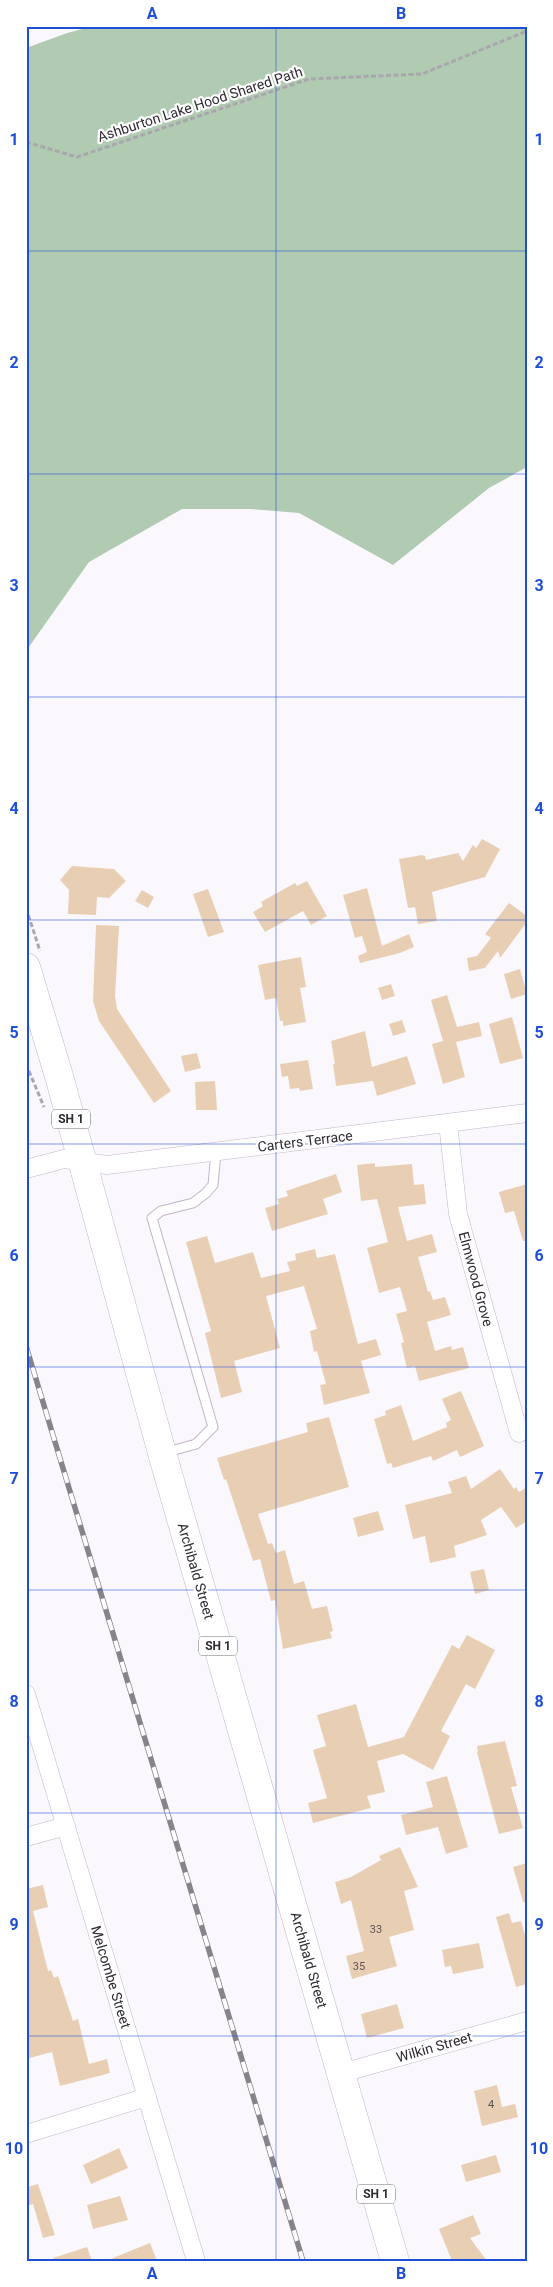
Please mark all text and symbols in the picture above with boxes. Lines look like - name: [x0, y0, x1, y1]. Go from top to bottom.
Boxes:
- text: A: [147, 4, 158, 23]
- text: B: [396, 4, 406, 23]
- street label: Ashburton Lake Hood Shared Path: [96, 63, 304, 145]
- text: 1: [9, 130, 19, 149]
- text: 1: [534, 130, 544, 149]
- text: 2: [9, 353, 19, 372]
- text: 2: [534, 353, 544, 372]
- text: 3: [9, 576, 19, 595]
- text: 3: [534, 576, 544, 595]
- text: 4: [9, 799, 19, 818]
- text: 4: [534, 799, 544, 818]
- text: 5: [9, 1023, 19, 1042]
- text: 5: [534, 1023, 544, 1042]
- road number: SH 1: [52, 1110, 90, 1128]
- street label: Carters Terrace: [257, 1127, 353, 1155]
- street label: Elmwood Grove: [456, 1230, 496, 1328]
- text: 6: [9, 1246, 19, 1265]
- text: 6: [534, 1246, 544, 1265]
- text: 7: [9, 1469, 19, 1488]
- text: 7: [534, 1469, 544, 1488]
- street label: Archibald Street: [175, 1521, 218, 1621]
- road number: SH 1: [199, 1636, 237, 1655]
- text: 8: [9, 1692, 19, 1711]
- text: 8: [534, 1692, 544, 1711]
- street label: Archibald Street: [288, 1910, 331, 2010]
- text: 9: [9, 1915, 19, 1934]
- text: 9: [534, 1915, 544, 1934]
- house number: 33: [370, 1923, 382, 1936]
- street label: Melcombe Street: [88, 1924, 134, 2031]
- house number: 35: [353, 1960, 365, 1973]
- street label: Wilkin Street: [394, 2028, 474, 2065]
- house number: 4: [488, 2098, 494, 2111]
- text: 10: [5, 2139, 23, 2158]
- text: 10: [530, 2139, 548, 2158]
- road number: SH 1: [357, 2184, 395, 2204]
- text: A: [147, 2264, 158, 2283]
- text: B: [396, 2264, 406, 2283]

